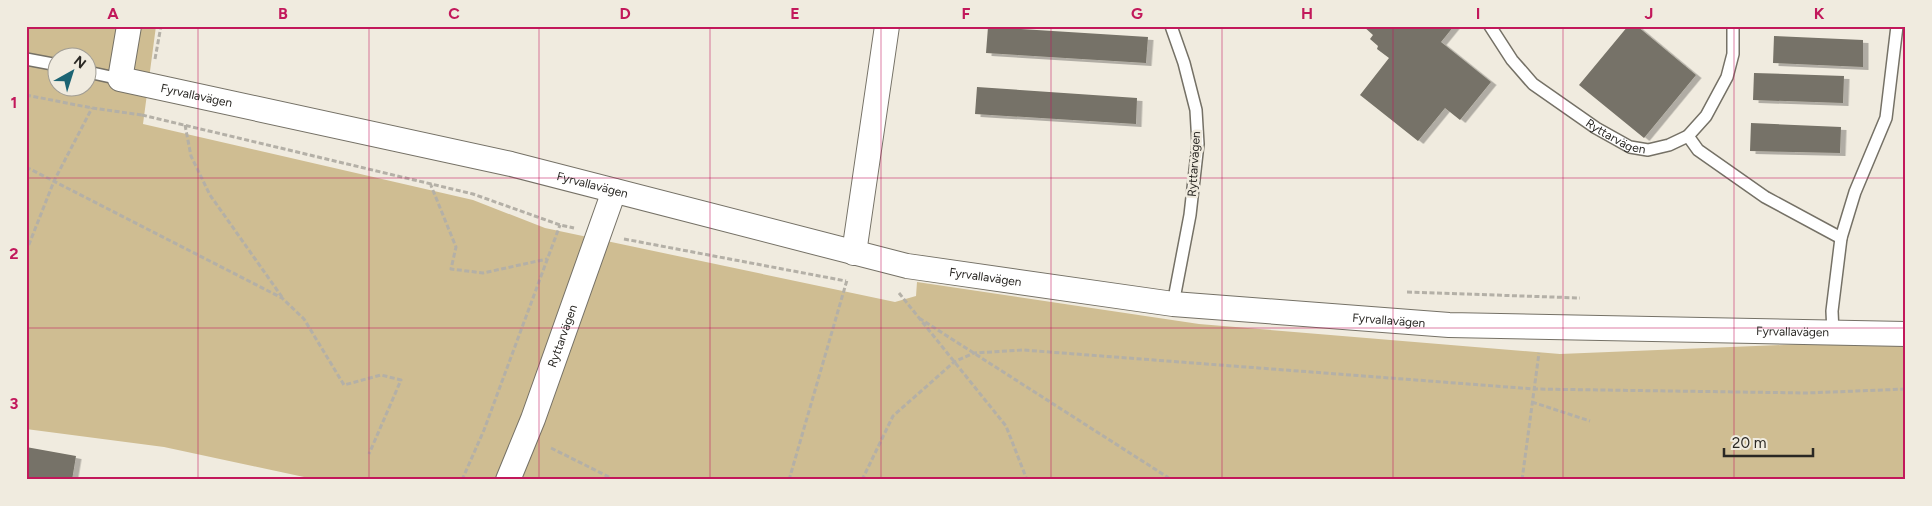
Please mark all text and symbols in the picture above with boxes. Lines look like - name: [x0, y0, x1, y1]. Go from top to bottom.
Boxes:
- text: A: [107, 4, 119, 23]
- text: B: [278, 4, 288, 23]
- text: C: [448, 4, 460, 23]
- text: D: [619, 4, 631, 23]
- text: E: [790, 4, 800, 23]
- text: F: [962, 4, 971, 23]
- text: G: [1131, 4, 1143, 23]
- text: H: [1301, 4, 1313, 23]
- text: I: [1476, 4, 1480, 23]
- text: J: [1645, 4, 1653, 23]
- text: K: [1814, 4, 1825, 23]
- north arrow: [48, 48, 98, 98]
- text: N: [70, 52, 89, 72]
- street label: Fyrvallavägen: [159, 81, 234, 110]
- text: 1: [11, 93, 17, 112]
- street label: Ryttarvägen: [1583, 116, 1647, 157]
- street label: Ryttarvägen: [1185, 130, 1203, 197]
- street label: Fyrvallavägen: [555, 169, 630, 201]
- text: 2: [9, 244, 19, 263]
- street label: Fyrvallavägen: [948, 265, 1023, 289]
- street label: Ryttarvägen: [545, 302, 580, 369]
- street label: Fyrvallavägen: [1352, 311, 1426, 330]
- street label: Fyrvallavägen: [1756, 324, 1830, 339]
- text: 3: [10, 394, 19, 413]
- scale bar: [1724, 426, 1813, 458]
- text: 20 m: [1732, 434, 1766, 452]

